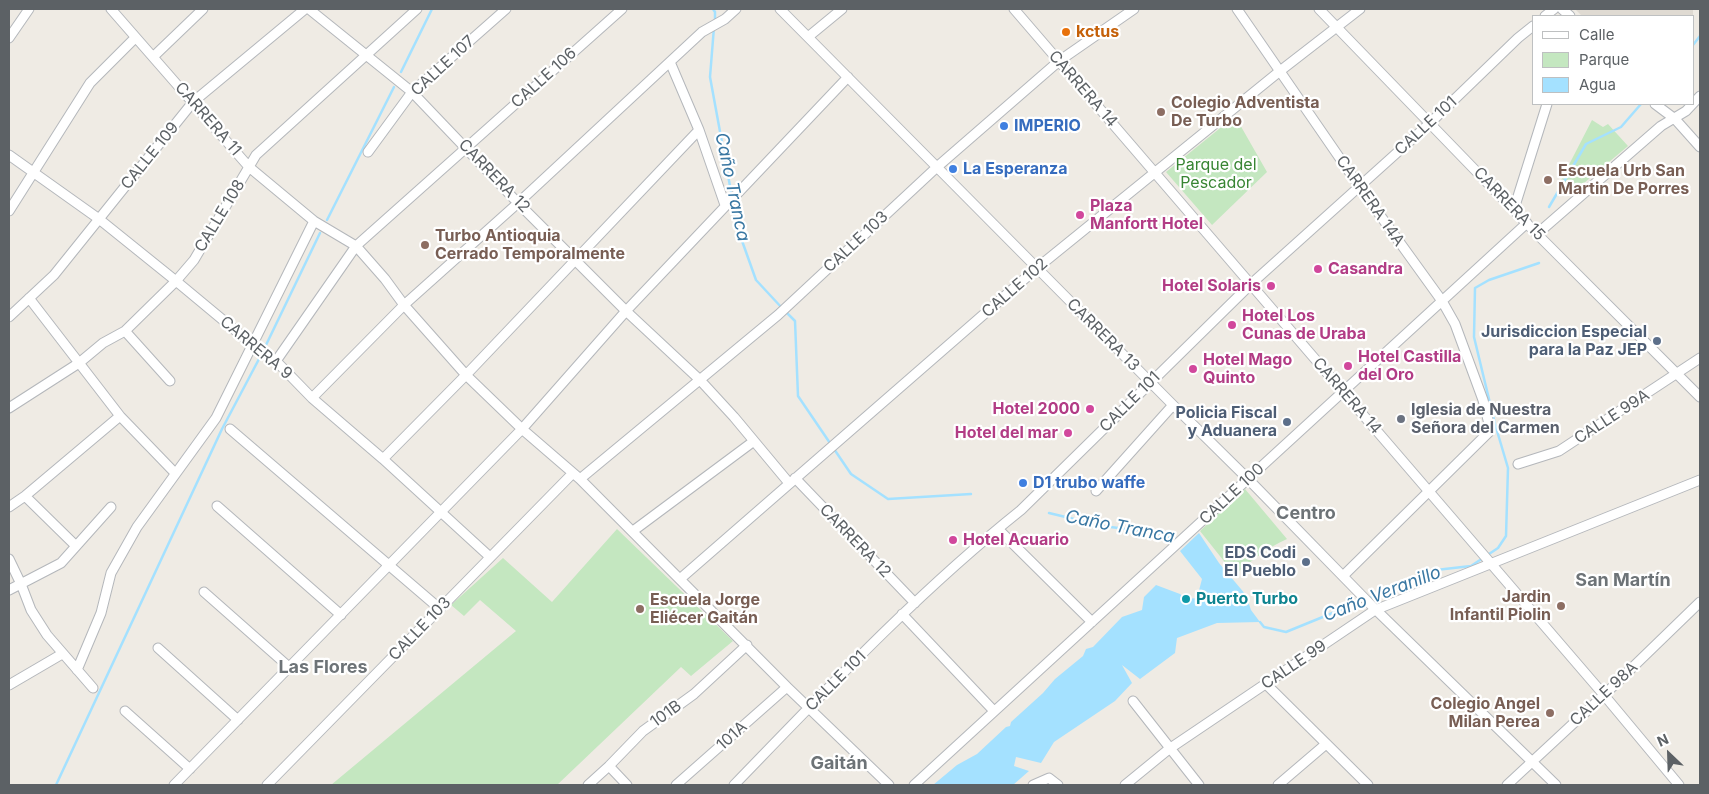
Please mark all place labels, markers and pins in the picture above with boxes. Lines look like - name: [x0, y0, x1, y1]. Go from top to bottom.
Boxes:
- place label: kctus: [1076, 22, 1119, 42]
- marker: kctus: [1060, 26, 1072, 38]
- place label: Colegio Adventista De Turbo: [1171, 93, 1320, 131]
- marker: Colegio Adventista De Turbo: [1155, 106, 1167, 118]
- place label: IMPERIO: [1014, 116, 1081, 136]
- marker: IMPERIO: [998, 120, 1010, 132]
- place label: La Esperanza: [963, 159, 1067, 179]
- place label: Escuela Urb San Martin De Porres: [1558, 161, 1689, 199]
- marker: La Esperanza: [947, 163, 959, 175]
- marker: Escuela Urb San Martin De Porres: [1542, 174, 1554, 186]
- place label: Plaza Manfortt Hotel: [1090, 196, 1203, 234]
- marker: Plaza Manfortt Hotel: [1074, 209, 1086, 221]
- place label: Turbo Antioquia Cerrado Temporalmente: [435, 226, 625, 264]
- marker: Turbo Antioquia Cerrado Temporalmente: [419, 239, 431, 251]
- place label: Casandra: [1328, 259, 1403, 279]
- marker: Casandra: [1312, 263, 1324, 275]
- place label: Hotel Solaris: [1162, 276, 1261, 296]
- marker: Hotel Solaris: [1265, 280, 1277, 292]
- place label: Hotel Los Cunas de Uraba: [1242, 306, 1366, 344]
- marker: Hotel Los Cunas de Uraba: [1226, 319, 1238, 331]
- place label: Jurisdiccion Especial para la Paz JEP: [1481, 322, 1647, 360]
- marker: Jurisdiccion Especial para la Paz JEP: [1651, 335, 1663, 347]
- place label: Hotel Castilla del Oro: [1358, 347, 1461, 385]
- place label: Hotel Mago Quinto: [1203, 350, 1292, 388]
- marker: Hotel Castilla del Oro: [1342, 360, 1354, 372]
- marker: Hotel Mago Quinto: [1187, 363, 1199, 375]
- place label: Hotel 2000: [992, 399, 1080, 419]
- place label: Iglesia de Nuestra Señora del Carmen: [1411, 400, 1560, 438]
- marker: Hotel 2000: [1084, 403, 1096, 415]
- place label: Policia Fiscal y Aduanera: [1176, 403, 1277, 441]
- marker: Iglesia de Nuestra Señora del Carmen: [1395, 413, 1407, 425]
- marker: Policia Fiscal y Aduanera: [1281, 416, 1293, 428]
- place label: Hotel del mar: [955, 423, 1058, 443]
- marker: Hotel del mar: [1062, 427, 1074, 439]
- place label: D1 trubo waffe: [1033, 473, 1145, 493]
- marker: D1 trubo waffe: [1017, 477, 1029, 489]
- place label: Hotel Acuario: [963, 530, 1069, 550]
- marker: Hotel Acuario: [947, 534, 959, 546]
- place label: EDS Codi El Pueblo: [1224, 543, 1296, 581]
- marker: EDS Codi El Pueblo: [1300, 556, 1312, 568]
- place label: Jardin Infantil Piolin: [1450, 587, 1551, 625]
- place label: Puerto Turbo: [1196, 589, 1298, 609]
- place label: Escuela Jorge Eliécer Gaitán: [650, 590, 760, 628]
- marker: Puerto Turbo: [1180, 593, 1192, 605]
- marker: Jardin Infantil Piolin: [1555, 600, 1567, 612]
- marker: Escuela Jorge Eliécer Gaitán: [634, 603, 646, 615]
- place label: Colegio Angel Milan Perea: [1431, 694, 1540, 732]
- marker: Colegio Angel Milan Perea: [1544, 707, 1556, 719]

